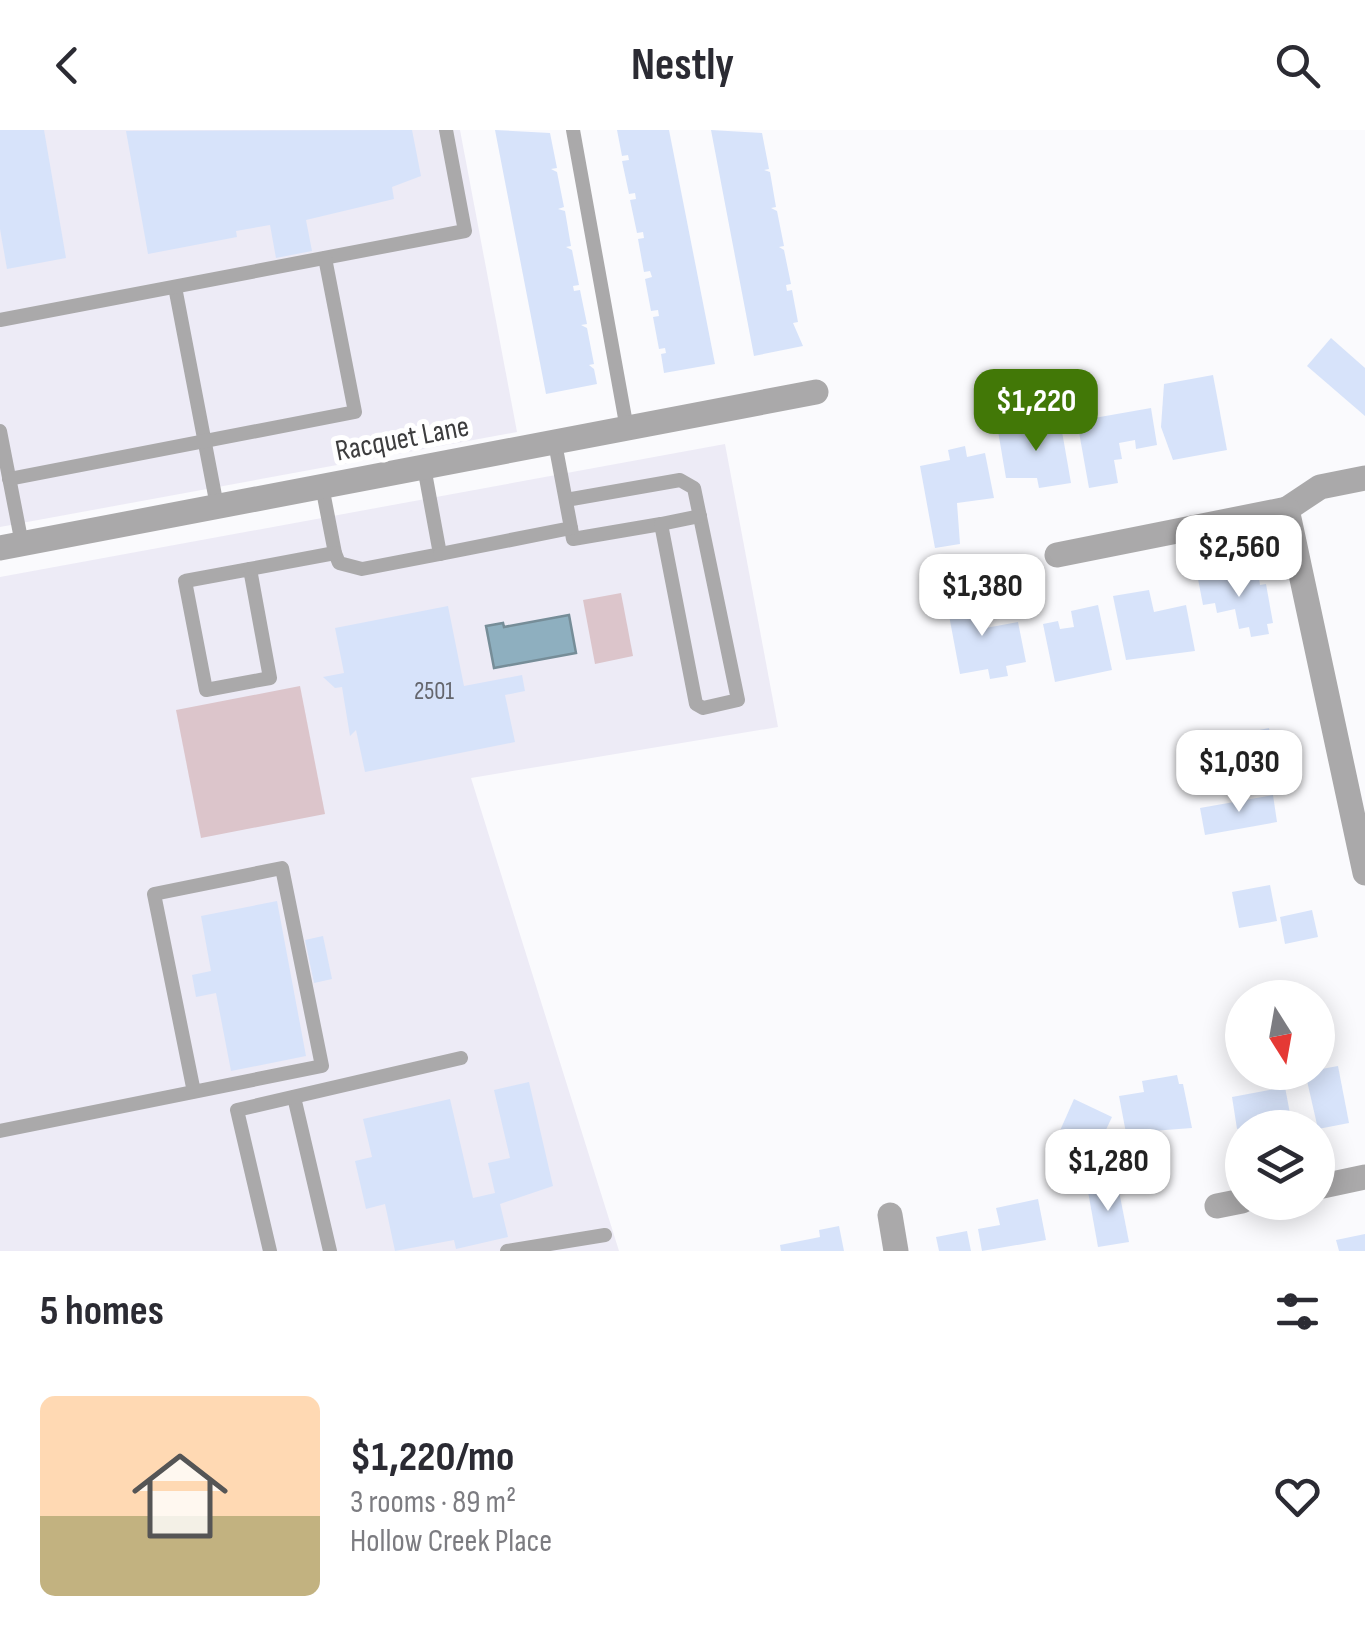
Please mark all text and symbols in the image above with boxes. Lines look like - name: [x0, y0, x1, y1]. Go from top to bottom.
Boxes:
- icon: back: [40, 38, 95, 93]
- text: Nestly: [631, 38, 734, 93]
- icon: search: [1270, 38, 1325, 93]
- pin: $1,220: [955, 369, 1117, 454]
- text: $1,220: [996, 382, 1076, 421]
- street label: Racquet Lane: [332, 408, 472, 470]
- pin: $2,560: [1158, 515, 1320, 600]
- text: $2,560: [1198, 528, 1280, 567]
- pin: $1,380: [901, 554, 1063, 639]
- text: $1,380: [941, 567, 1023, 606]
- house number: 2501: [414, 676, 454, 707]
- pin: $1,030: [1158, 730, 1320, 815]
- text: $1,030: [1198, 743, 1280, 782]
- north arrow: [1225, 980, 1335, 1090]
- map controls: [1225, 980, 1335, 1220]
- button: layers: [1225, 1110, 1335, 1220]
- pin: $1,280: [1027, 1129, 1189, 1214]
- text: $1,280: [1067, 1142, 1149, 1181]
- icon: filters: [1270, 1284, 1325, 1339]
- text: 5 homes: [40, 1286, 164, 1337]
- text: $1,220/mo: [350, 1432, 514, 1483]
- icon: home: [120, 1436, 240, 1556]
- icon: heart: [1270, 1469, 1325, 1524]
- text: 3 rooms · 89 m²: [350, 1483, 516, 1522]
- text: Hollow Creek Place: [350, 1522, 552, 1561]

